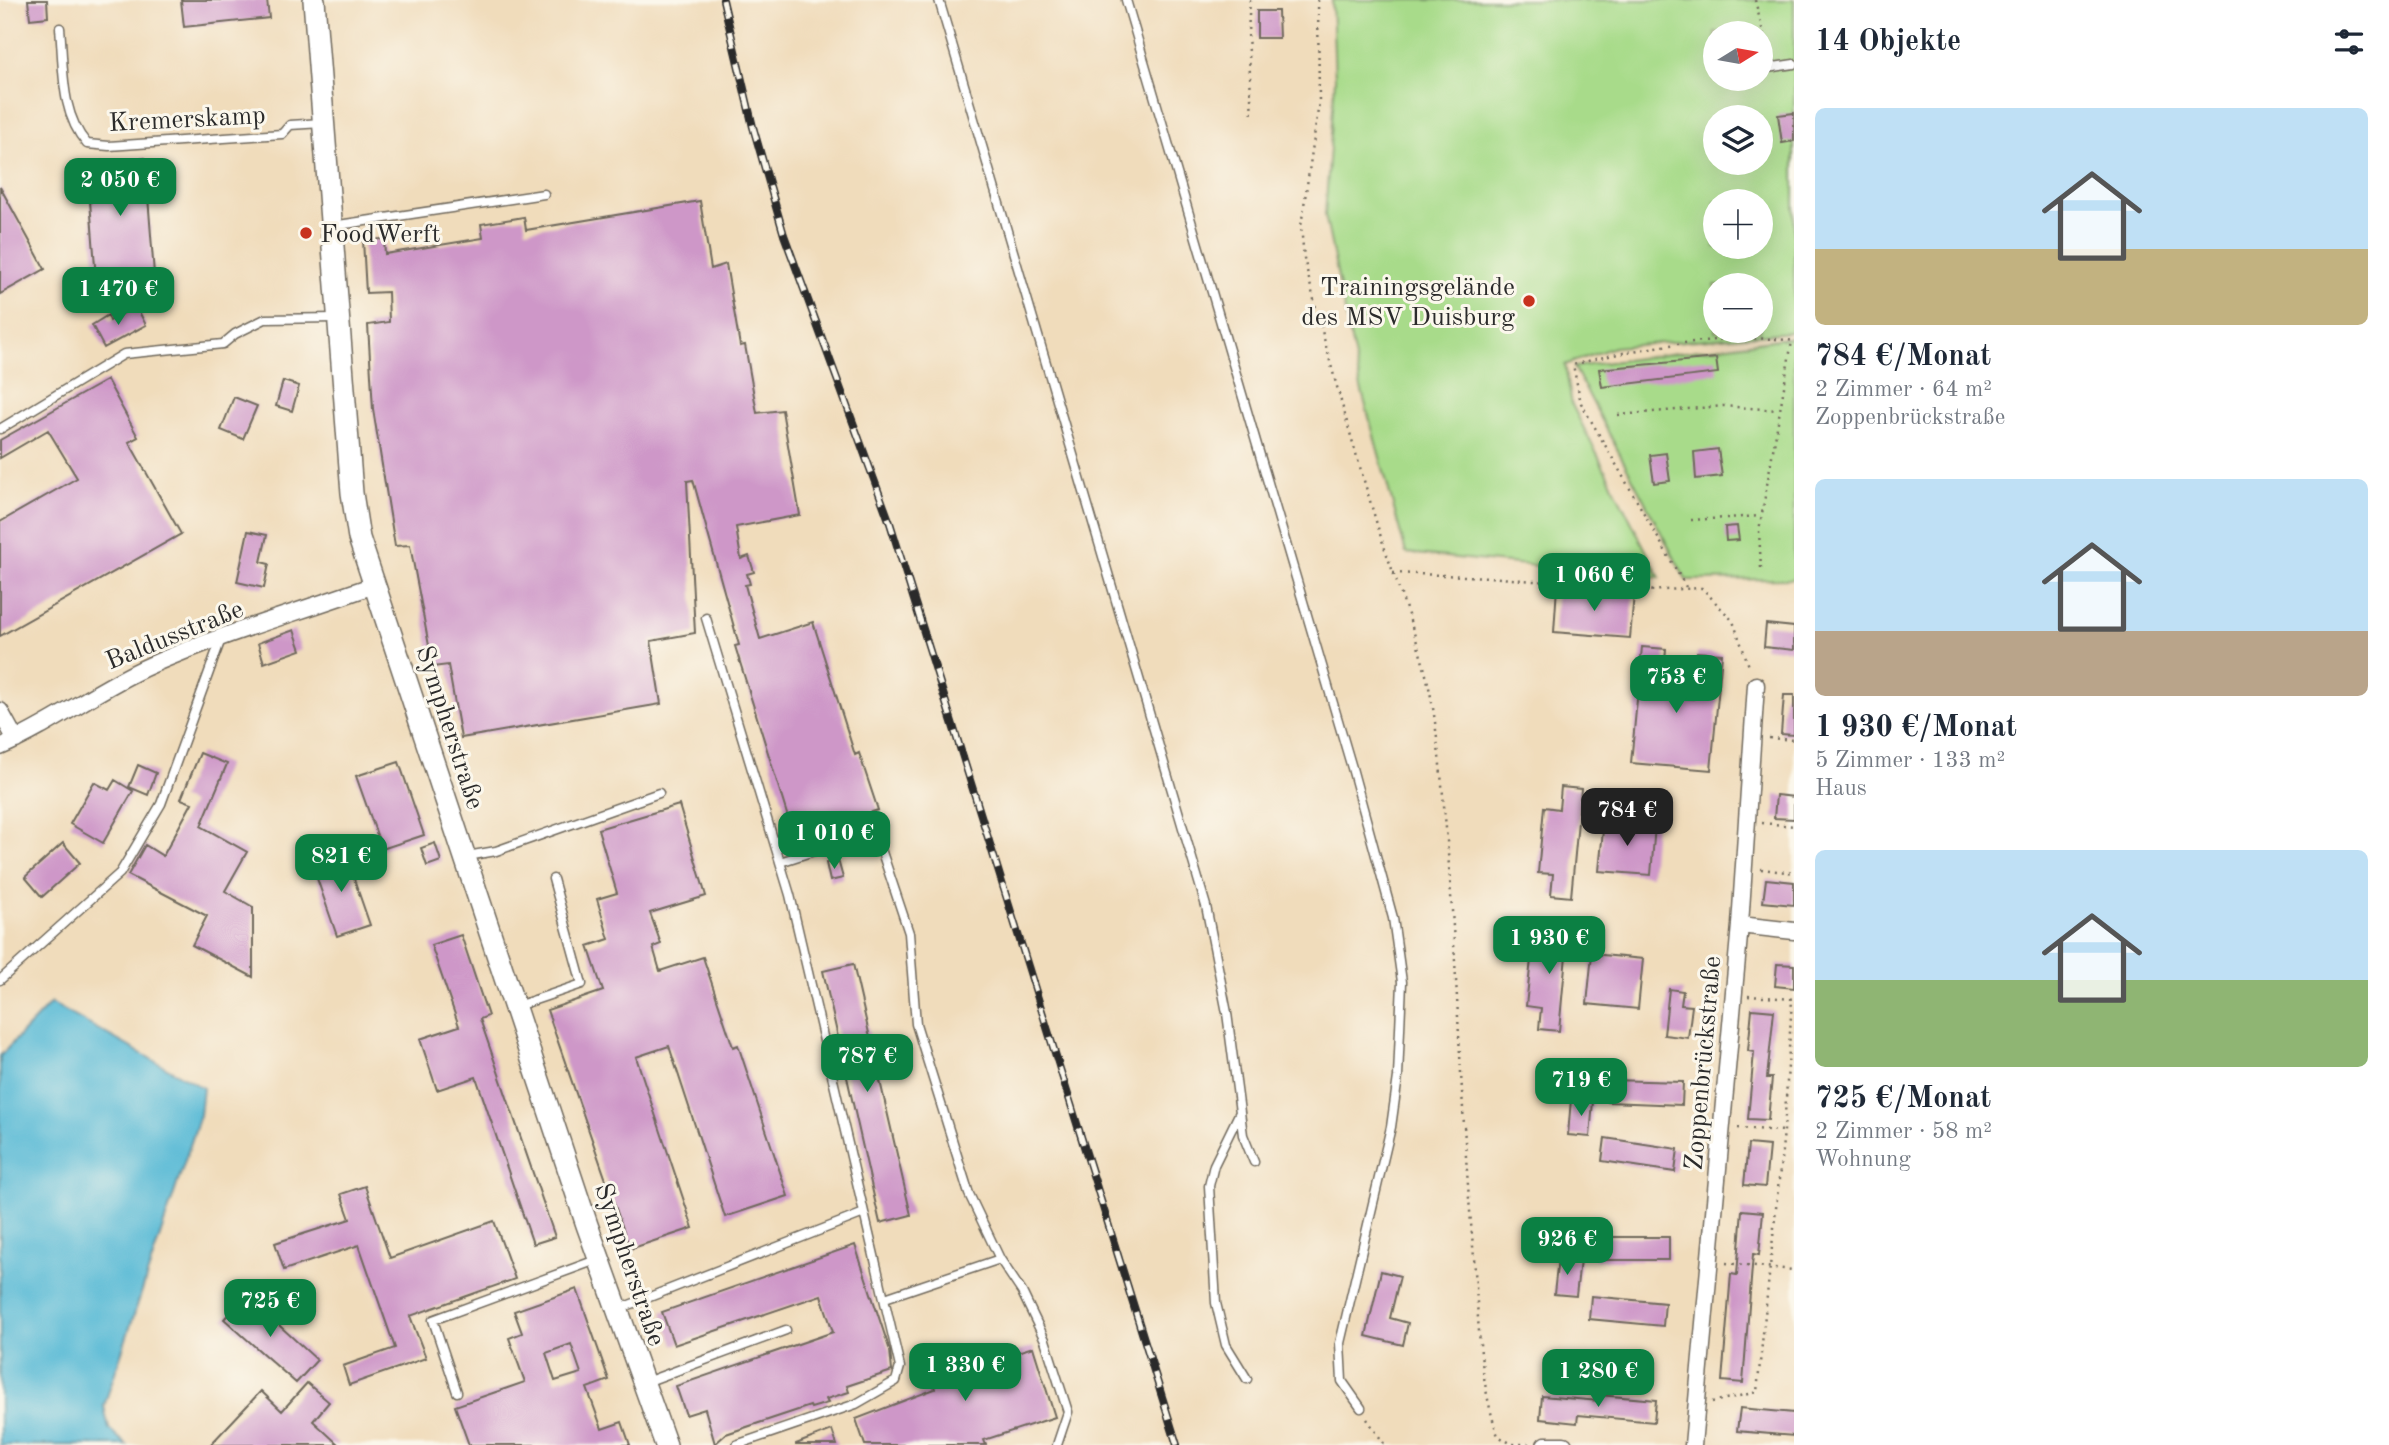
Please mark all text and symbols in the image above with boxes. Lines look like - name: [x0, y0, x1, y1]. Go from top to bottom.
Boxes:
- north arrow: [1703, 21, 1773, 91]
- map controls: [1703, 21, 1773, 343]
- icon: filters: [2330, 23, 2368, 61]
- text: 14 Objekte: [1815, 27, 1961, 57]
- street label: Kremerskamp: [108, 103, 266, 137]
- button: layers: [1703, 105, 1773, 175]
- icon: home: [2029, 153, 2155, 279]
- pin: 2 050 €: [55, 158, 185, 218]
- text: 2 050 €: [80, 169, 160, 192]
- button: +: [1703, 189, 1773, 259]
- place label: FoodWerft: [320, 222, 441, 248]
- marker: FoodWerft: [298, 225, 314, 241]
- pin: 1 470 €: [53, 268, 183, 327]
- button: −: [1703, 273, 1773, 343]
- place label: Trainingsgelände des MSV Duisburg: [1301, 275, 1515, 331]
- text: 1 470 €: [78, 278, 158, 301]
- marker: Trainingsgelände des MSV Duisburg: [1521, 293, 1537, 309]
- text: 784 €/Monat: [1815, 342, 1991, 372]
- text: 2 Zimmer · 64 m²: [1815, 378, 1992, 401]
- text: Zoppenbrückstraße: [1815, 406, 2005, 429]
- icon: home: [2029, 524, 2155, 650]
- pin: 1 060 €: [1529, 554, 1659, 613]
- text: 1 060 €: [1554, 564, 1634, 587]
- street label: Baldusstraße: [102, 596, 247, 675]
- street label: Sympherstraße: [410, 643, 488, 813]
- pin: 753 €: [1627, 656, 1725, 715]
- text: 753 €: [1646, 666, 1706, 689]
- text: 1 930 €/Monat: [1815, 713, 2017, 743]
- text: 5 Zimmer · 133 m²: [1815, 749, 2005, 772]
- text: Haus: [1815, 777, 1867, 800]
- pin: 784 €: [1578, 788, 1676, 848]
- text: 784 €: [1597, 799, 1657, 822]
- pin: 1 010 €: [769, 812, 899, 871]
- text: 1 010 €: [794, 822, 874, 845]
- pin: 821 €: [292, 834, 390, 894]
- text: 821 €: [311, 845, 371, 868]
- icon: home: [2029, 895, 2155, 1021]
- pin: 1 930 €: [1484, 916, 1614, 976]
- text: 1 930 €: [1509, 927, 1589, 950]
- street label: Zoppenbrückstraße: [1682, 955, 1726, 1171]
- pin: 787 €: [818, 1034, 916, 1094]
- text: 787 €: [837, 1045, 897, 1068]
- pin: 719 €: [1532, 1058, 1630, 1118]
- text: 719 €: [1551, 1069, 1611, 1092]
- text: 725 €/Monat: [1815, 1084, 1991, 1114]
- text: 2 Zimmer · 58 m²: [1815, 1120, 1992, 1143]
- text: Wohnung: [1815, 1148, 1911, 1171]
- street label: Sympherstraße: [589, 1180, 669, 1349]
- pin: 926 €: [1518, 1218, 1616, 1277]
- text: 926 €: [1537, 1228, 1597, 1251]
- pin: 725 €: [221, 1280, 319, 1339]
- text: 725 €: [240, 1290, 300, 1313]
- pin: 1 330 €: [900, 1344, 1030, 1403]
- pin: 1 280 €: [1533, 1350, 1663, 1409]
- text: 1 330 €: [925, 1354, 1005, 1377]
- text: 1 280 €: [1558, 1360, 1638, 1383]

